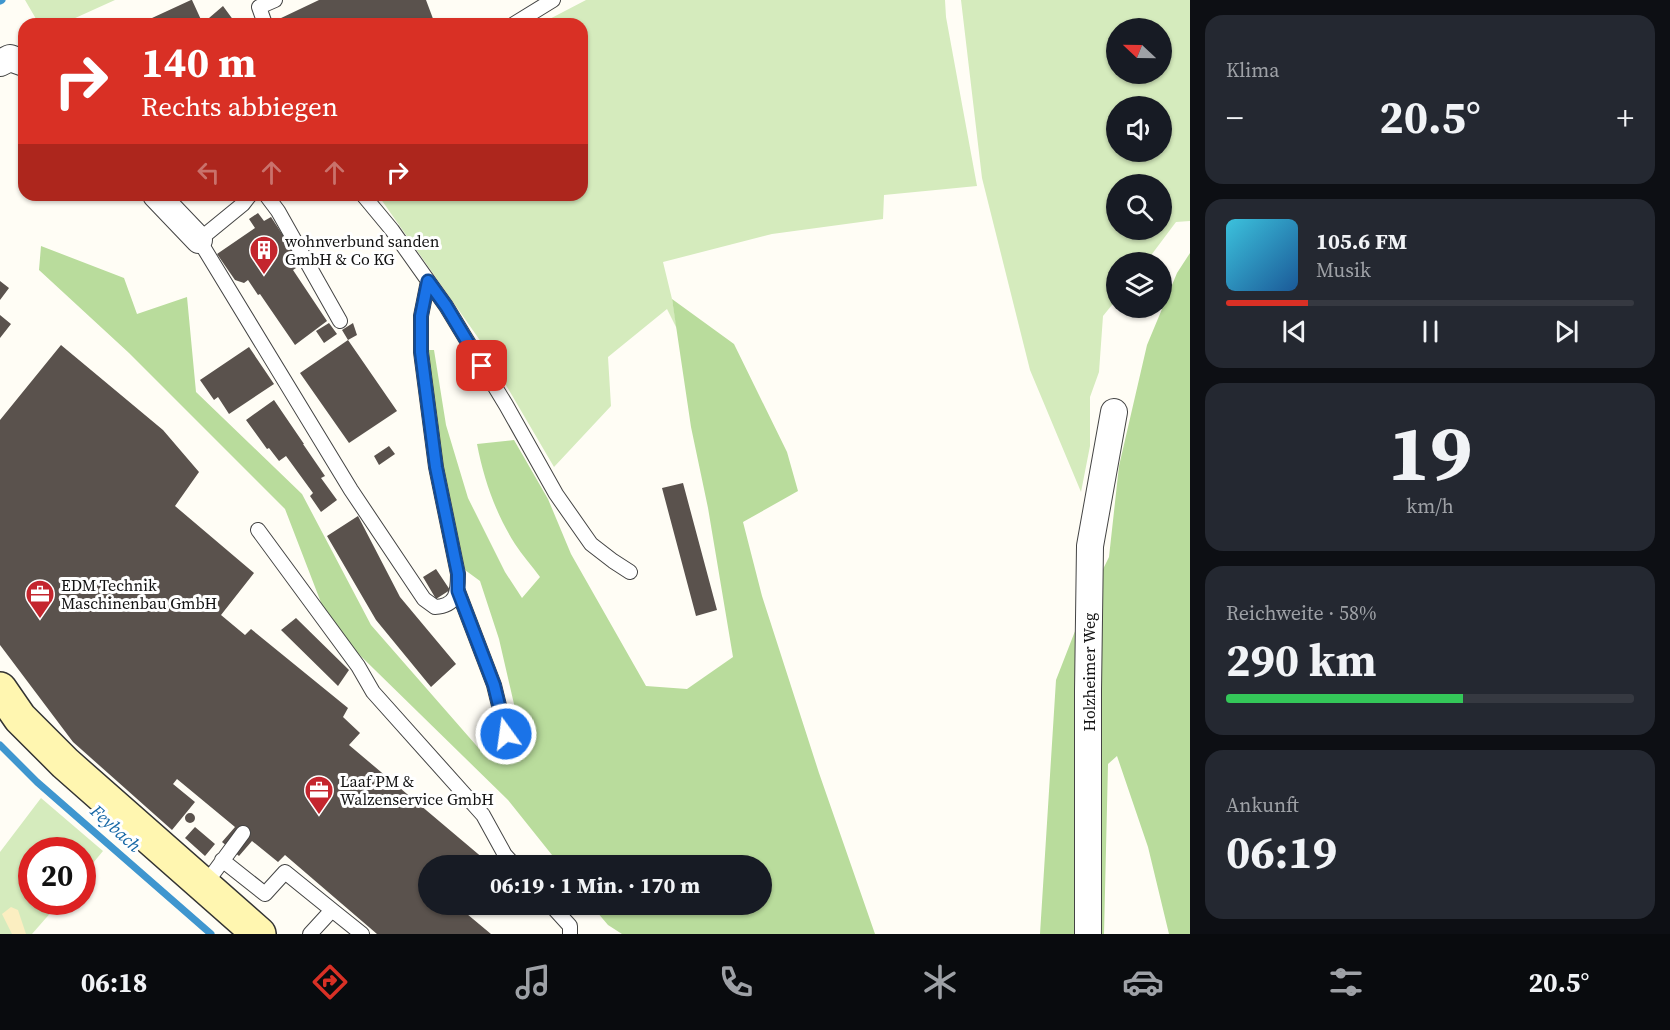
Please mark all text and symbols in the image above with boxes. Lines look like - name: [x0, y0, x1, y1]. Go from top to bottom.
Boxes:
- north arrow: [1106, 18, 1172, 84]
- map controls: [1106, 18, 1172, 318]
- text: 140 m: [141, 33, 256, 91]
- icon: right: [42, 42, 120, 120]
- text: Klima: [1226, 56, 1279, 84]
- text: 20.5°: [1379, 86, 1481, 148]
- text: Rechts abbiegen: [141, 88, 338, 125]
- text: −: [1226, 95, 1244, 140]
- text: +: [1617, 95, 1634, 140]
- button: sound: [1106, 96, 1172, 162]
- icon: left: [192, 156, 225, 189]
- icon: ahead: [255, 156, 288, 189]
- icon: ahead: [318, 156, 351, 189]
- icon: right: [381, 156, 414, 189]
- button: search: [1106, 174, 1172, 240]
- text: 105.6 FM: [1316, 226, 1407, 256]
- place label: wohnverbund sanden GmbH & Co KG: [285, 230, 440, 270]
- building icon: wohnverbund sanden GmbH & Co KG: [248, 234, 280, 276]
- button: layers: [1106, 252, 1172, 318]
- text: Musik: [1316, 256, 1371, 284]
- icon: previous: [1278, 315, 1311, 348]
- icon: pause: [1414, 315, 1447, 348]
- icon: next: [1550, 315, 1583, 348]
- pin: [456, 340, 507, 391]
- icon: arrive: [465, 349, 498, 382]
- text: 19: [1388, 399, 1472, 506]
- text: km/h: [1406, 492, 1454, 520]
- place label: EDM Technik Maschinenbau GmbH: [61, 574, 217, 614]
- office icon: EDM Technik Maschinenbau GmbH: [24, 578, 56, 620]
- text: Reichweite · 58%: [1226, 599, 1377, 627]
- street label: Holzheimer Weg: [1078, 613, 1100, 731]
- text: 290 km: [1226, 629, 1377, 691]
- position arrow: [474, 702, 538, 766]
- place label: Laaf PM & Walzenservice GmbH: [340, 770, 494, 810]
- office icon: Laaf PM & Walzenservice GmbH: [303, 774, 335, 816]
- text: Ankunft: [1226, 791, 1299, 819]
- water label: Feybach: [84, 798, 147, 858]
- text: 06:19: [1226, 821, 1337, 883]
- speed limit sign: 20: [18, 837, 96, 915]
- text: 06:19 · 1 Min. · 170 m: [490, 870, 700, 900]
- icon: directions: [309, 961, 351, 1003]
- icon: music: [512, 961, 554, 1003]
- icon: phone: [715, 961, 757, 1003]
- icon: climate: [919, 961, 961, 1003]
- icon: car: [1122, 961, 1164, 1003]
- icon: filters: [1325, 961, 1367, 1003]
- text: 06:18: [81, 964, 147, 1001]
- text: 20.5°: [1528, 964, 1589, 1001]

